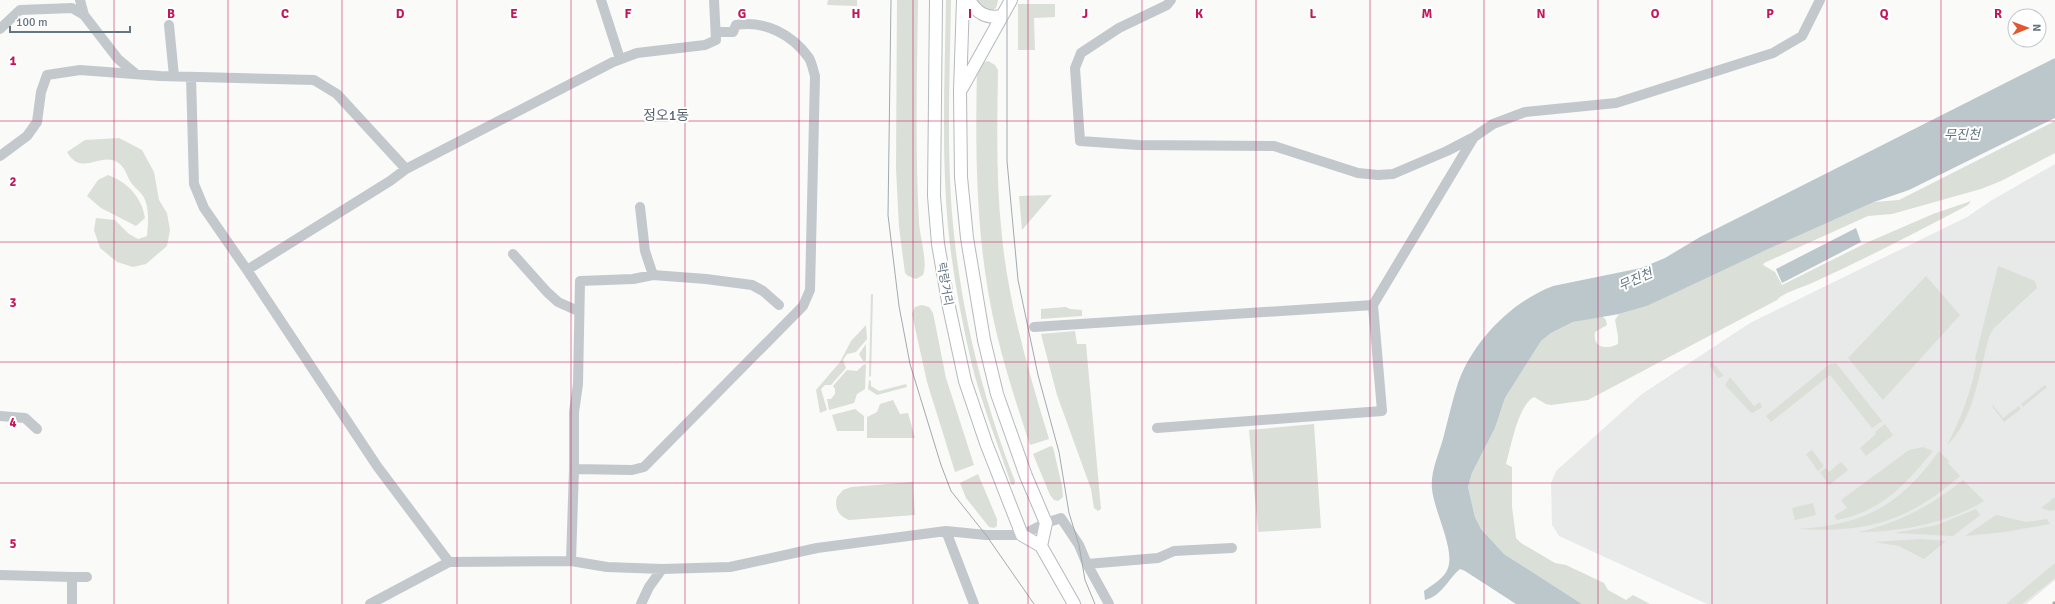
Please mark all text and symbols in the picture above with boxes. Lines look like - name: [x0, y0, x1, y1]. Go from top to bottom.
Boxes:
- text: B: [167, 6, 175, 22]
- text: C: [281, 6, 289, 22]
- text: D: [396, 6, 405, 22]
- text: E: [510, 6, 518, 22]
- text: F: [625, 6, 632, 22]
- text: G: [738, 6, 746, 22]
- text: H: [852, 6, 860, 22]
- text: I: [968, 6, 972, 22]
- text: J: [1082, 6, 1088, 22]
- text: K: [1195, 6, 1203, 22]
- text: L: [1310, 6, 1317, 22]
- text: M: [1422, 6, 1433, 22]
- text: N: [1536, 6, 1546, 22]
- text: O: [1651, 6, 1660, 22]
- text: P: [1766, 6, 1774, 22]
- text: Q: [1880, 6, 1889, 22]
- text: R: [1994, 6, 2002, 22]
- scale bar: [10, 8, 130, 34]
- north arrow: [2007, 8, 2047, 48]
- text: 100 m: [16, 15, 48, 30]
- text: N: [2030, 24, 2043, 32]
- text: 1: [9, 53, 17, 69]
- district label: 정오1동: [643, 107, 689, 124]
- water label: 무진천: [1944, 127, 1981, 143]
- text: 2: [9, 174, 17, 190]
- street label: 락랑거리: [933, 261, 956, 307]
- water label: 무진천: [1616, 265, 1656, 295]
- text: 3: [9, 295, 17, 311]
- text: 4: [9, 415, 17, 431]
- text: 5: [9, 536, 17, 552]

